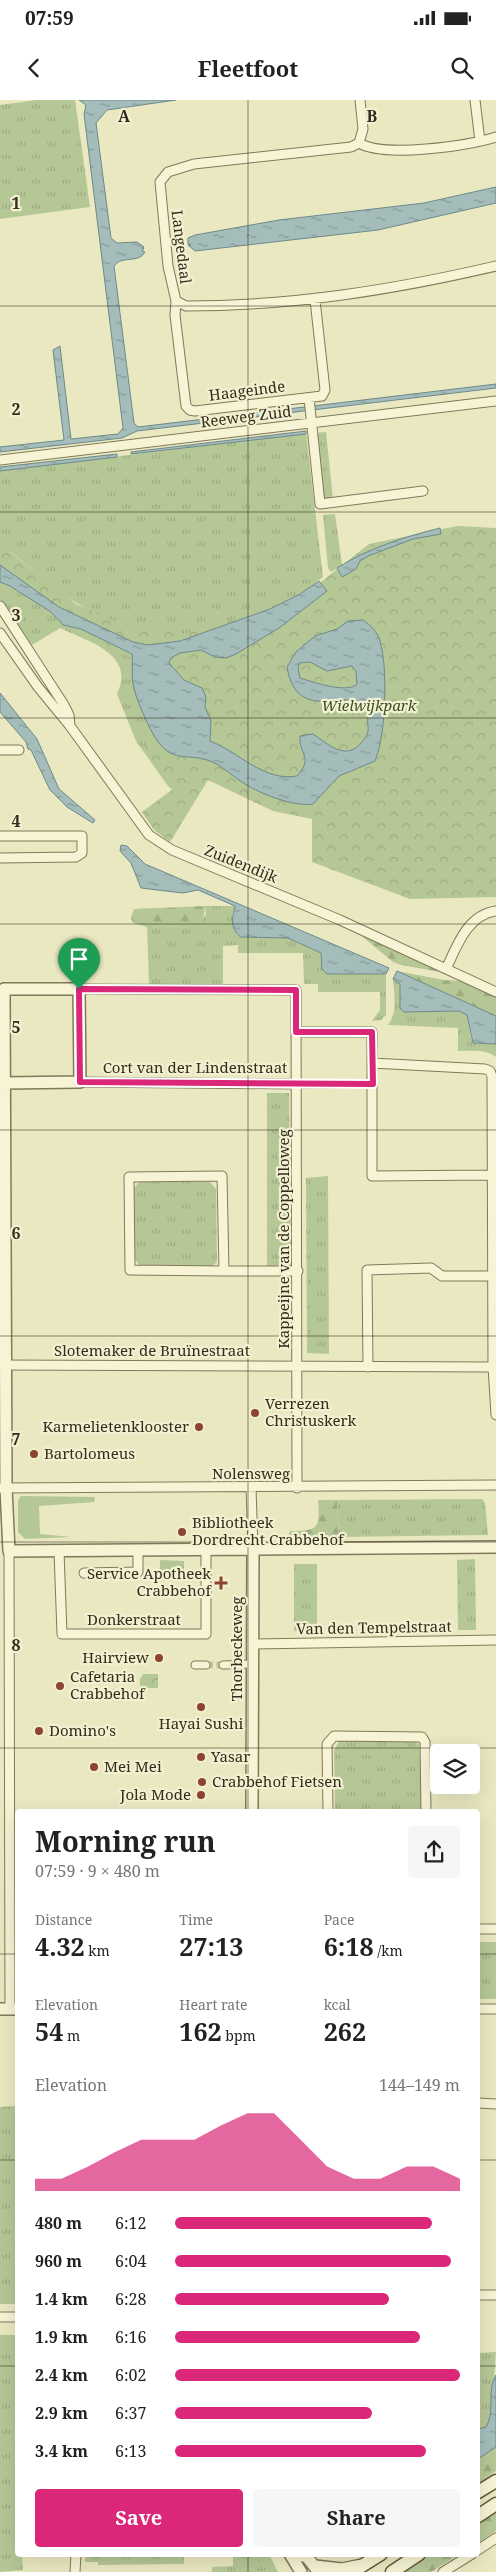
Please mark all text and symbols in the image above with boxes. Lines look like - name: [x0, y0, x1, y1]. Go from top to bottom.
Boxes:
- text: 07:59: [25, 5, 74, 31]
- text: Fleetfoot: [198, 53, 298, 83]
- icon: back: [20, 54, 48, 82]
- icon: search: [448, 54, 476, 82]
- text: A: [118, 105, 131, 127]
- text: B: [367, 105, 378, 127]
- text: 1: [11, 192, 21, 214]
- street label: Langedaal: [168, 209, 196, 285]
- street label: Haageinde: [208, 375, 286, 405]
- text: 2: [11, 398, 21, 420]
- street label: Reeweg Zuid: [199, 401, 292, 431]
- text: 3: [11, 604, 21, 626]
- park label: Wielwijkpark: [322, 695, 417, 715]
- text: 4: [11, 810, 21, 832]
- street label: Zuidendijk: [202, 839, 281, 887]
- pin: [58, 938, 100, 989]
- icon: arrive: [65, 945, 93, 973]
- text: 5: [11, 1016, 21, 1038]
- street label: Cort van der Lindenstraat: [103, 1057, 287, 1077]
- street label: Kappeijne van de Coppelloweg: [273, 1129, 293, 1349]
- text: 6: [11, 1222, 21, 1244]
- street label: Slotemaker de Bruïnestraat: [54, 1340, 250, 1360]
- place label: Verrezen Christuskerk: [265, 1393, 357, 1430]
- marker: Verrezen Christuskerk: [249, 1407, 261, 1419]
- place label: Karmelietenklooster: [42, 1416, 189, 1436]
- marker: Karmelietenklooster: [193, 1421, 205, 1433]
- text: 7: [11, 1428, 21, 1450]
- place label: Bartolomeus: [44, 1443, 135, 1463]
- marker: Bartolomeus: [28, 1448, 40, 1460]
- street label: Nolensweg: [212, 1463, 290, 1483]
- place label: Bibliotheek Dordrecht Crabbehof: [192, 1512, 345, 1549]
- marker: Bibliotheek Dordrecht Crabbehof: [176, 1526, 188, 1538]
- place label: Service Apotheek Crabbehof: [87, 1563, 212, 1600]
- marker: Service Apotheek Crabbehof: [215, 1577, 227, 1589]
- street label: Thorbeckeweg: [226, 1597, 246, 1701]
- street label: Donkerstraat: [87, 1609, 181, 1629]
- street label: Van den Tempelstraat: [296, 1616, 452, 1638]
- text: 8: [11, 1634, 21, 1656]
- place label: Hairview: [82, 1647, 149, 1667]
- marker: Hairview: [153, 1652, 165, 1664]
- place label: Cafetaria Crabbehof: [70, 1666, 146, 1703]
- marker: Cafetaria Crabbehof: [54, 1680, 66, 1692]
- marker: Hayai Sushi: [195, 1701, 207, 1713]
- place label: Hayai Sushi: [159, 1713, 243, 1733]
- place label: Domino's: [49, 1720, 116, 1740]
- marker: Domino's: [33, 1725, 45, 1737]
- map controls: [430, 1744, 480, 1794]
- button: layers: [430, 1744, 480, 1794]
- place label: Yasar: [210, 1746, 250, 1766]
- marker: Yasar: [195, 1751, 207, 1763]
- place label: Mei Mei: [104, 1756, 162, 1776]
- marker: Mei Mei: [88, 1761, 100, 1773]
- place label: Crabbehof Fietsen: [212, 1771, 342, 1791]
- marker: Crabbehof Fietsen: [196, 1776, 208, 1788]
- place label: Jola Mode: [119, 1784, 191, 1804]
- marker: Jola Mode: [195, 1789, 207, 1801]
- text: Morning run: [35, 1822, 216, 1860]
- button: share: [408, 1826, 460, 1878]
- text: 07:59 · 9 × 480 m: [35, 1860, 160, 1882]
- text: Distance: [35, 1910, 92, 1929]
- text: Time: [179, 1910, 213, 1929]
- text: Pace: [324, 1910, 354, 1929]
- text: 4.32: [35, 1929, 85, 1963]
- text: 27:13: [179, 1929, 243, 1963]
- text: 6:18: [324, 1929, 374, 1963]
- text: km: [85, 1941, 110, 1960]
- text: /km: [374, 1941, 403, 1960]
- text: Elevation: [35, 1995, 98, 2014]
- text: Heart rate: [179, 1995, 248, 2014]
- text: kcal: [324, 1995, 351, 2014]
- text: 54: [35, 2014, 63, 2048]
- text: 162: [179, 2014, 222, 2048]
- text: 262: [324, 2014, 366, 2048]
- text: m: [63, 2026, 80, 2045]
- text: bpm: [222, 2026, 256, 2045]
- text: Elevation: [35, 2074, 107, 2096]
- text: 144–149 m: [379, 2074, 460, 2096]
- text: 480 m: [35, 2212, 82, 2234]
- text: 6:12: [115, 2212, 146, 2234]
- text: 960 m: [35, 2250, 82, 2272]
- text: 6:04: [115, 2250, 146, 2272]
- text: 1.4 km: [35, 2288, 88, 2310]
- text: 6:28: [115, 2288, 146, 2310]
- text: 1.9 km: [35, 2326, 88, 2348]
- text: 6:16: [115, 2326, 146, 2348]
- text: 2.4 km: [35, 2364, 88, 2386]
- text: 6:02: [115, 2364, 146, 2386]
- text: 2.9 km: [35, 2402, 88, 2424]
- text: 6:37: [115, 2402, 146, 2424]
- text: 3.4 km: [35, 2440, 88, 2462]
- text: 6:13: [115, 2440, 146, 2462]
- button: Save: [35, 2489, 243, 2547]
- button: Share: [253, 2489, 460, 2547]

